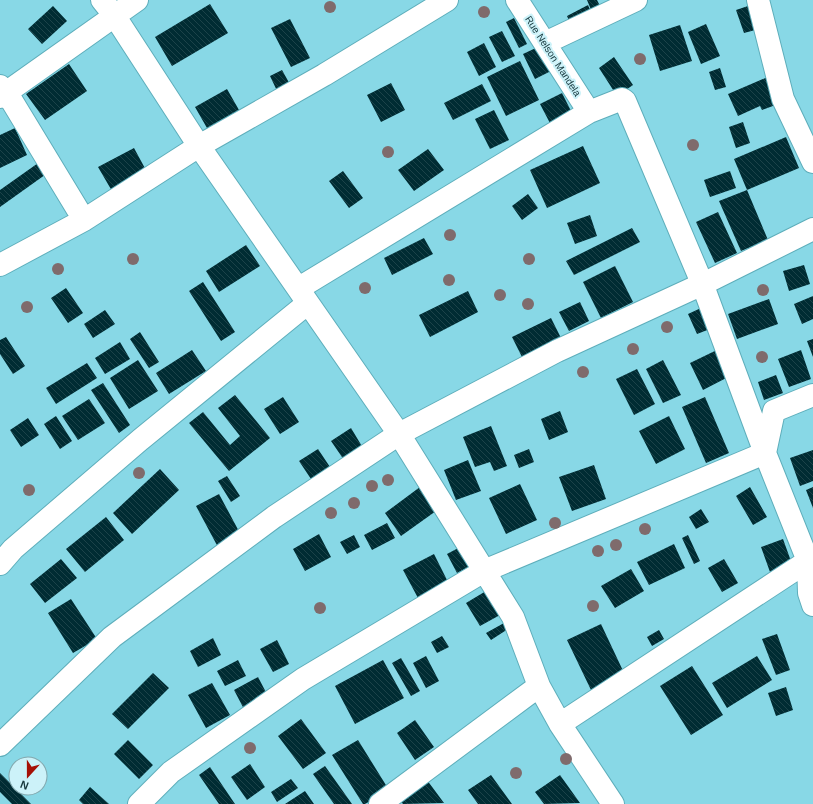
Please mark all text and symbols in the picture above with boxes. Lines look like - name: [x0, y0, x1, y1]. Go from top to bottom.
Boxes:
- street label: Rue Nelson Mandela: [523, 14, 583, 99]
- north arrow: [8, 756, 48, 796]
- text: N: [19, 778, 30, 792]

